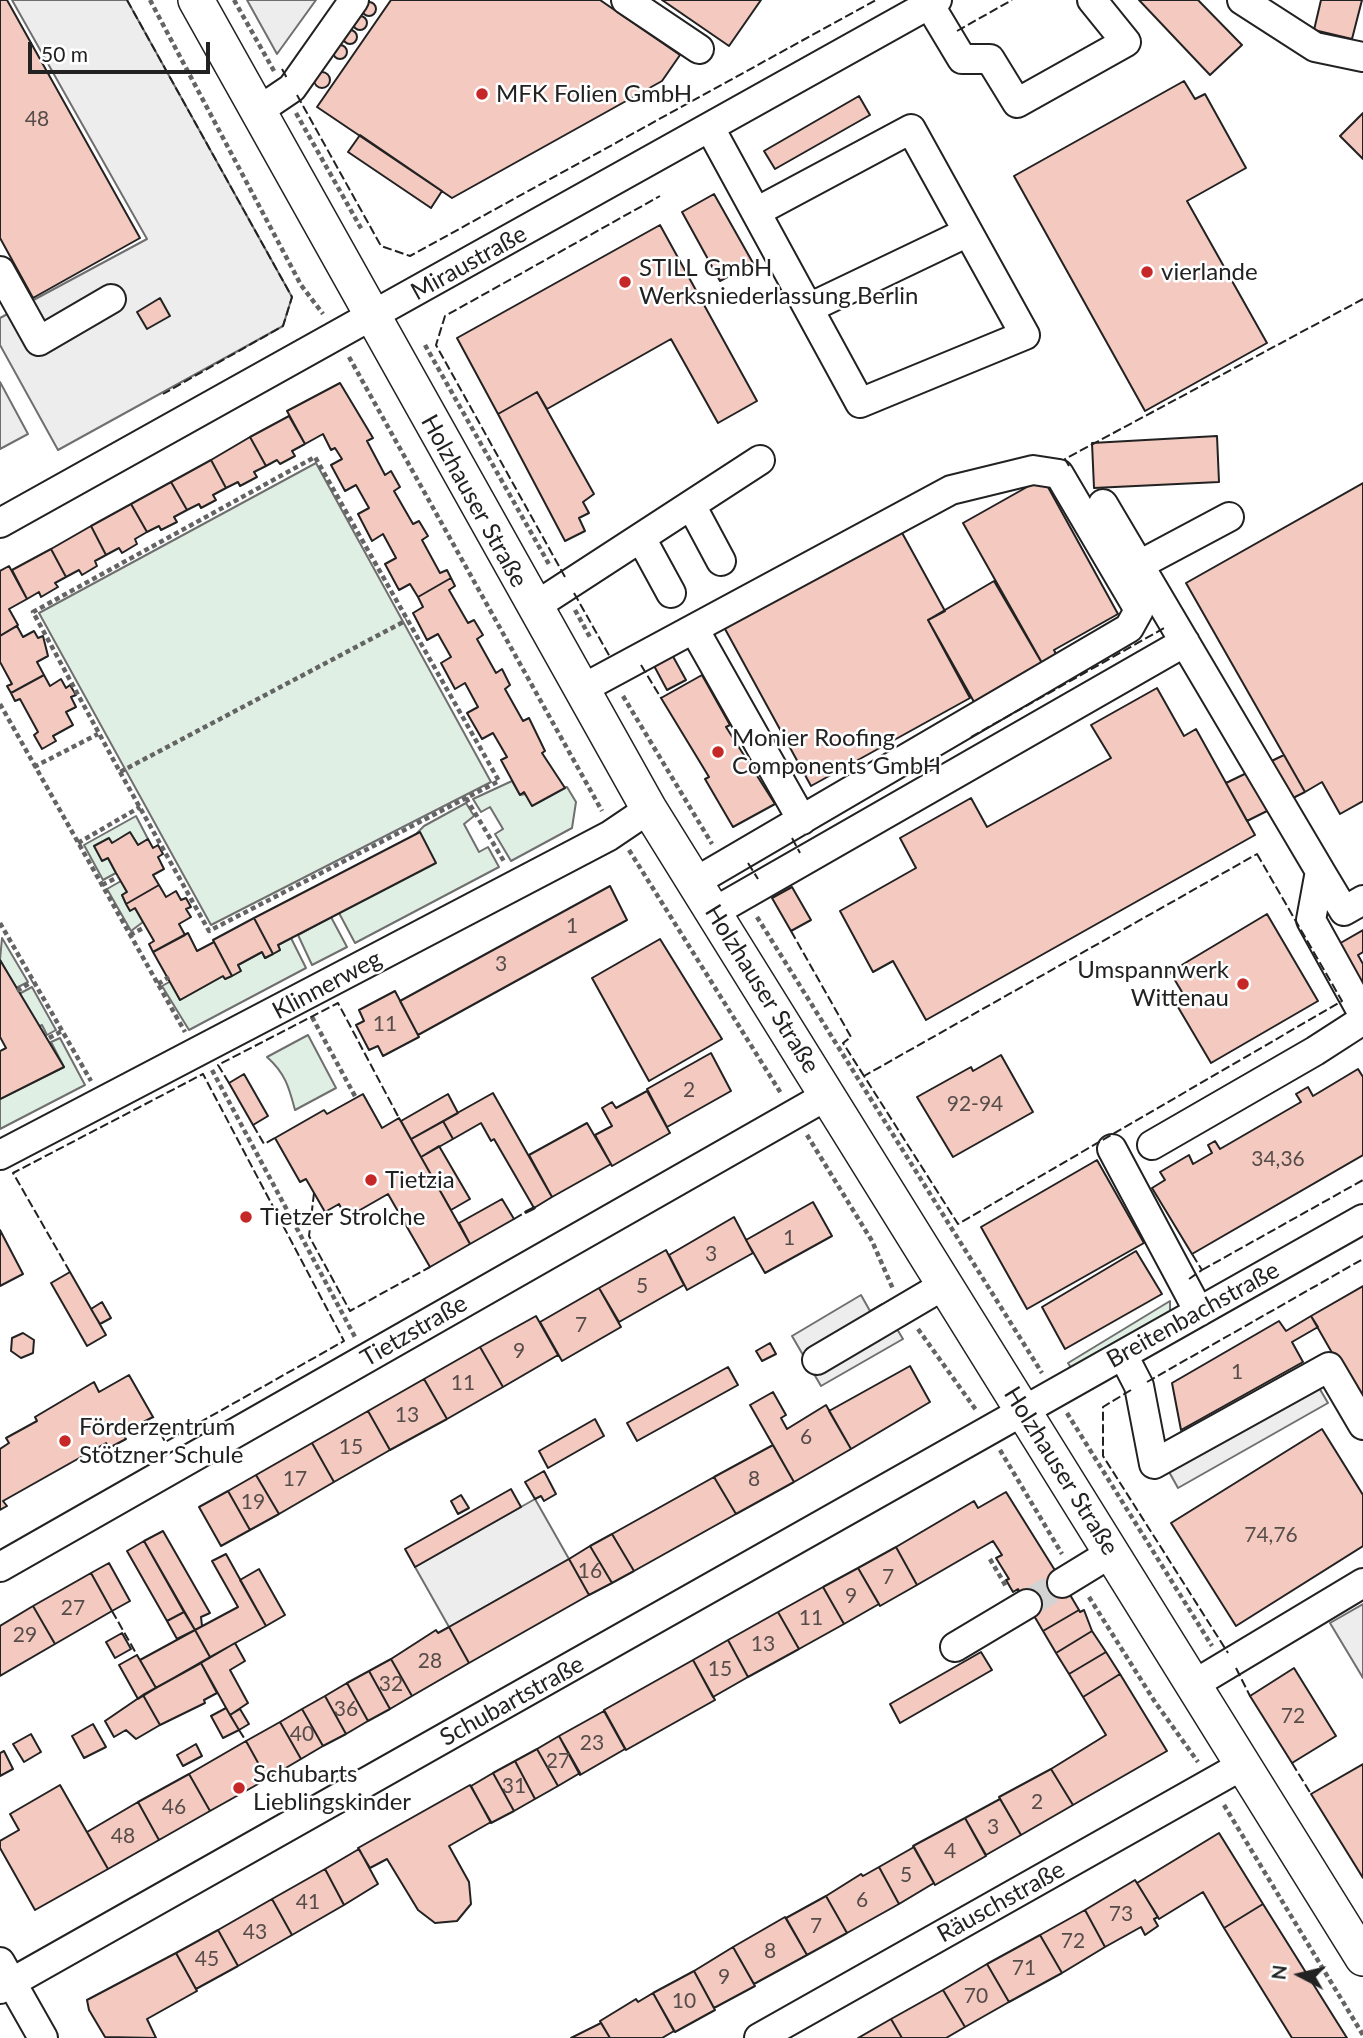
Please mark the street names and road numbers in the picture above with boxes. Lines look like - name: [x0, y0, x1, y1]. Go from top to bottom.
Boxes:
- street label: Miraustraße: [406, 219, 532, 307]
- street label: Holzhauser Straße: [415, 410, 533, 592]
- street label: Holzhauser Straße: [699, 900, 825, 1078]
- street label: Klinnerweg: [268, 944, 386, 1026]
- street label: Breitenbachstraße: [1102, 1256, 1284, 1374]
- street label: Tietzstraße: [356, 1289, 472, 1373]
- street label: Holzhauser Straße: [998, 1382, 1124, 1560]
- street label: Schubartstraße: [435, 1650, 589, 1752]
- street label: Räuschstraße: [932, 1855, 1070, 1949]

